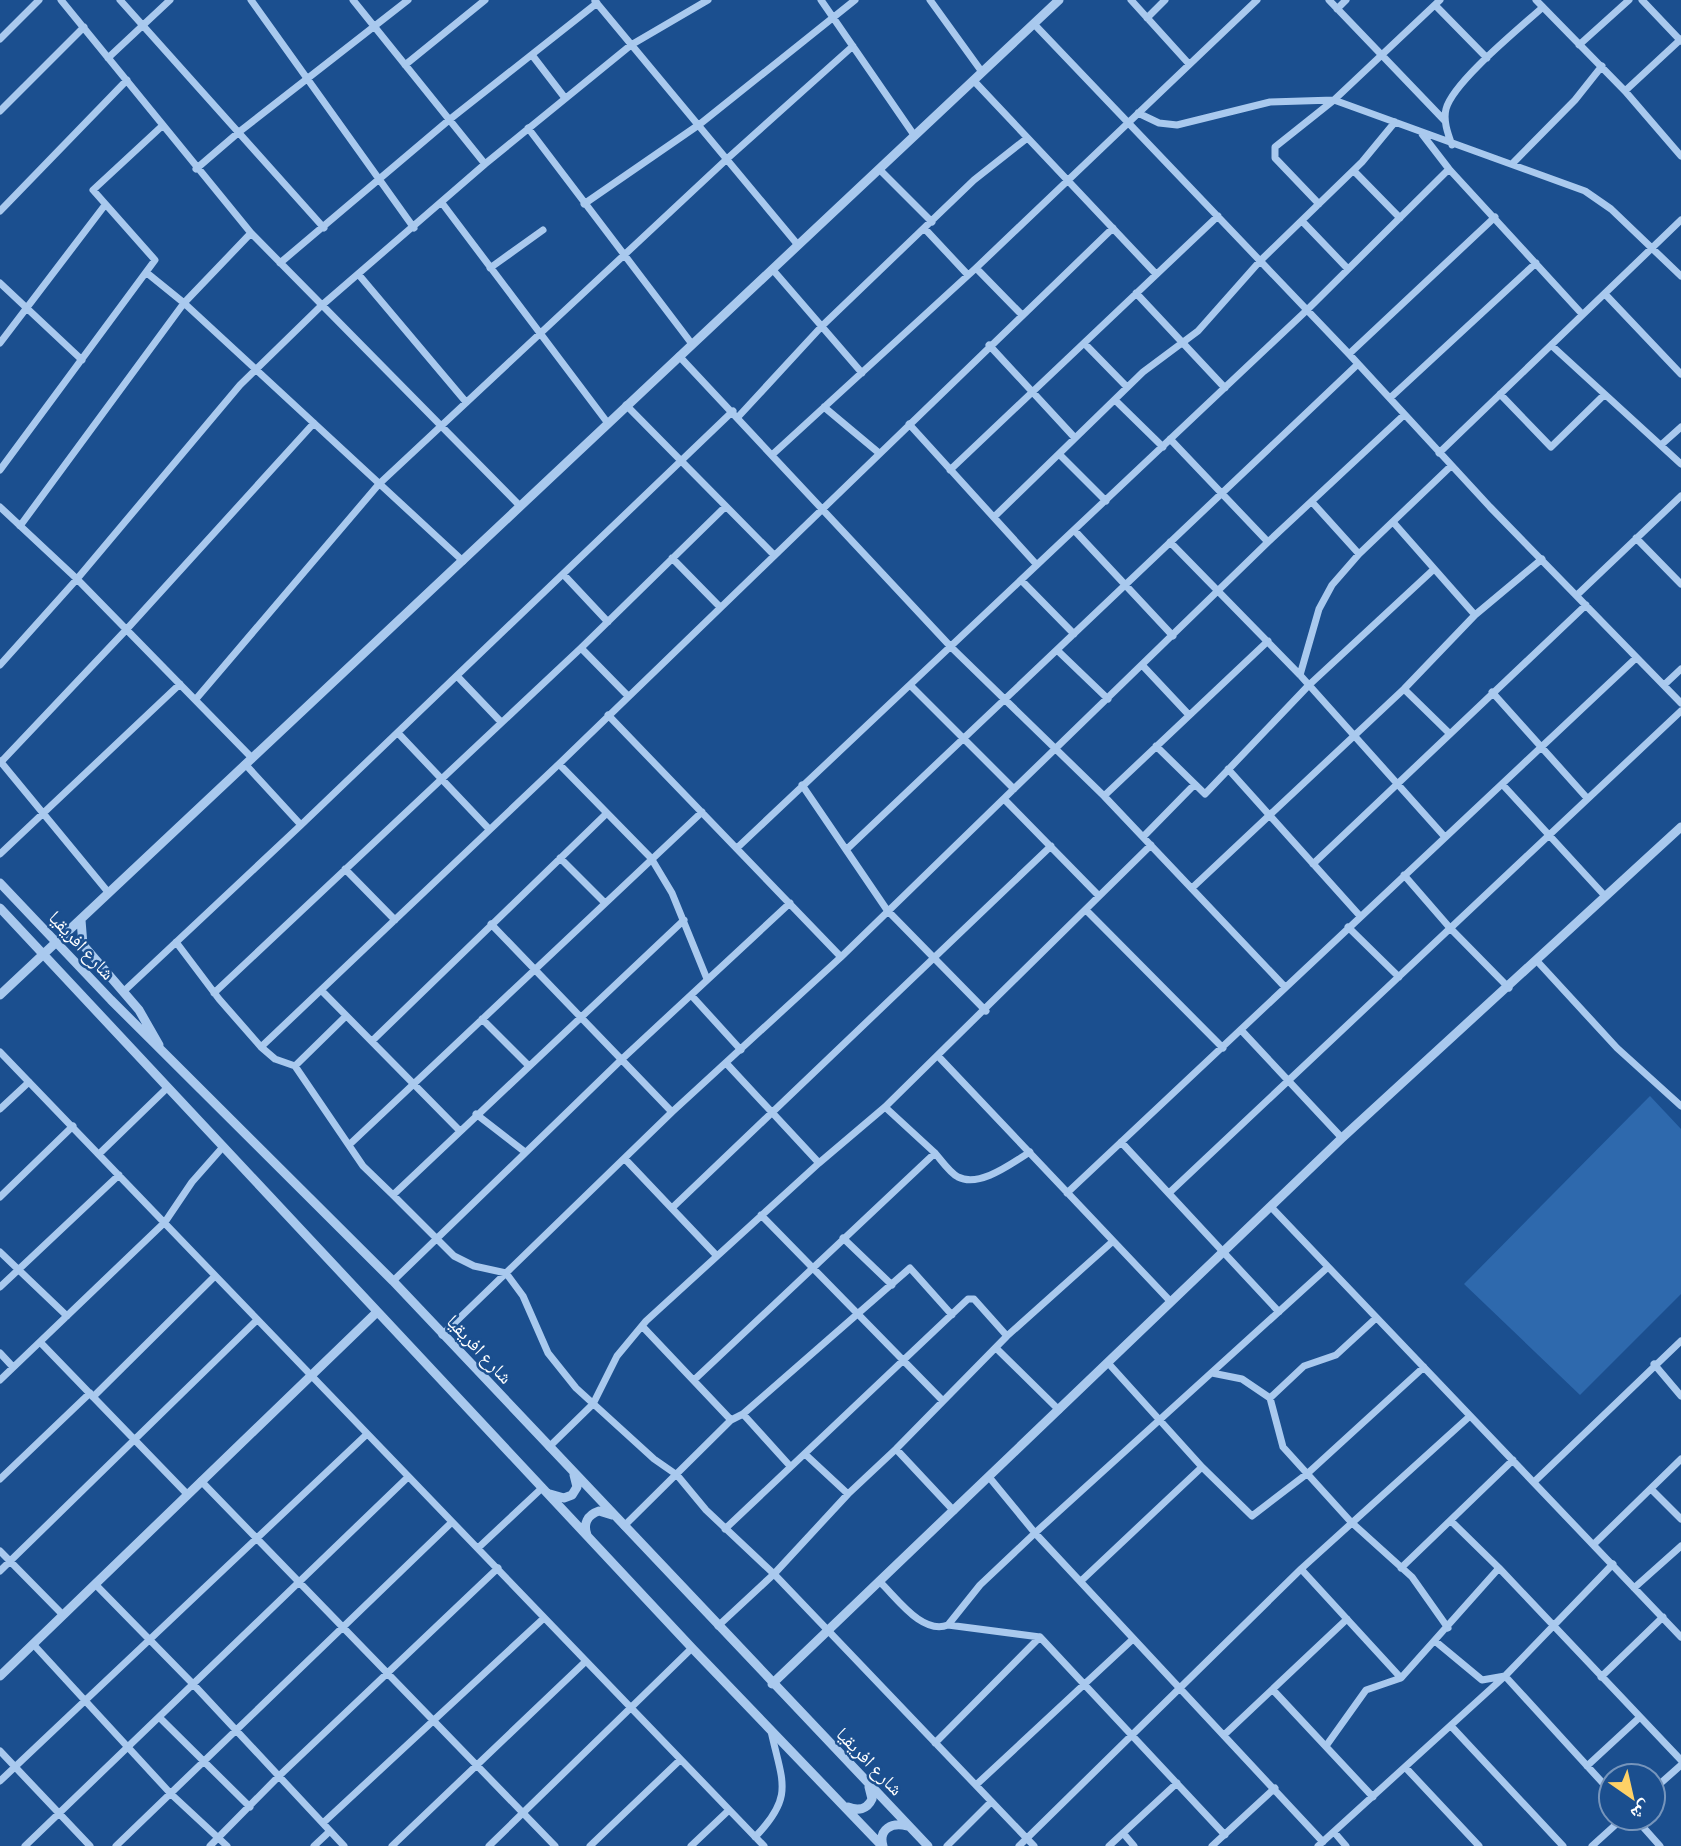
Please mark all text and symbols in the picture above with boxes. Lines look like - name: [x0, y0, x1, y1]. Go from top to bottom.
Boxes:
- street label: شارع افريقيا: [42, 903, 122, 986]
- street label: شارع افريقيا: [440, 1307, 520, 1390]
- street label: شارع افريقيا: [830, 1720, 911, 1802]
- north arrow: [1597, 1762, 1667, 1832]
- text: ش: [1625, 1794, 1658, 1829]

